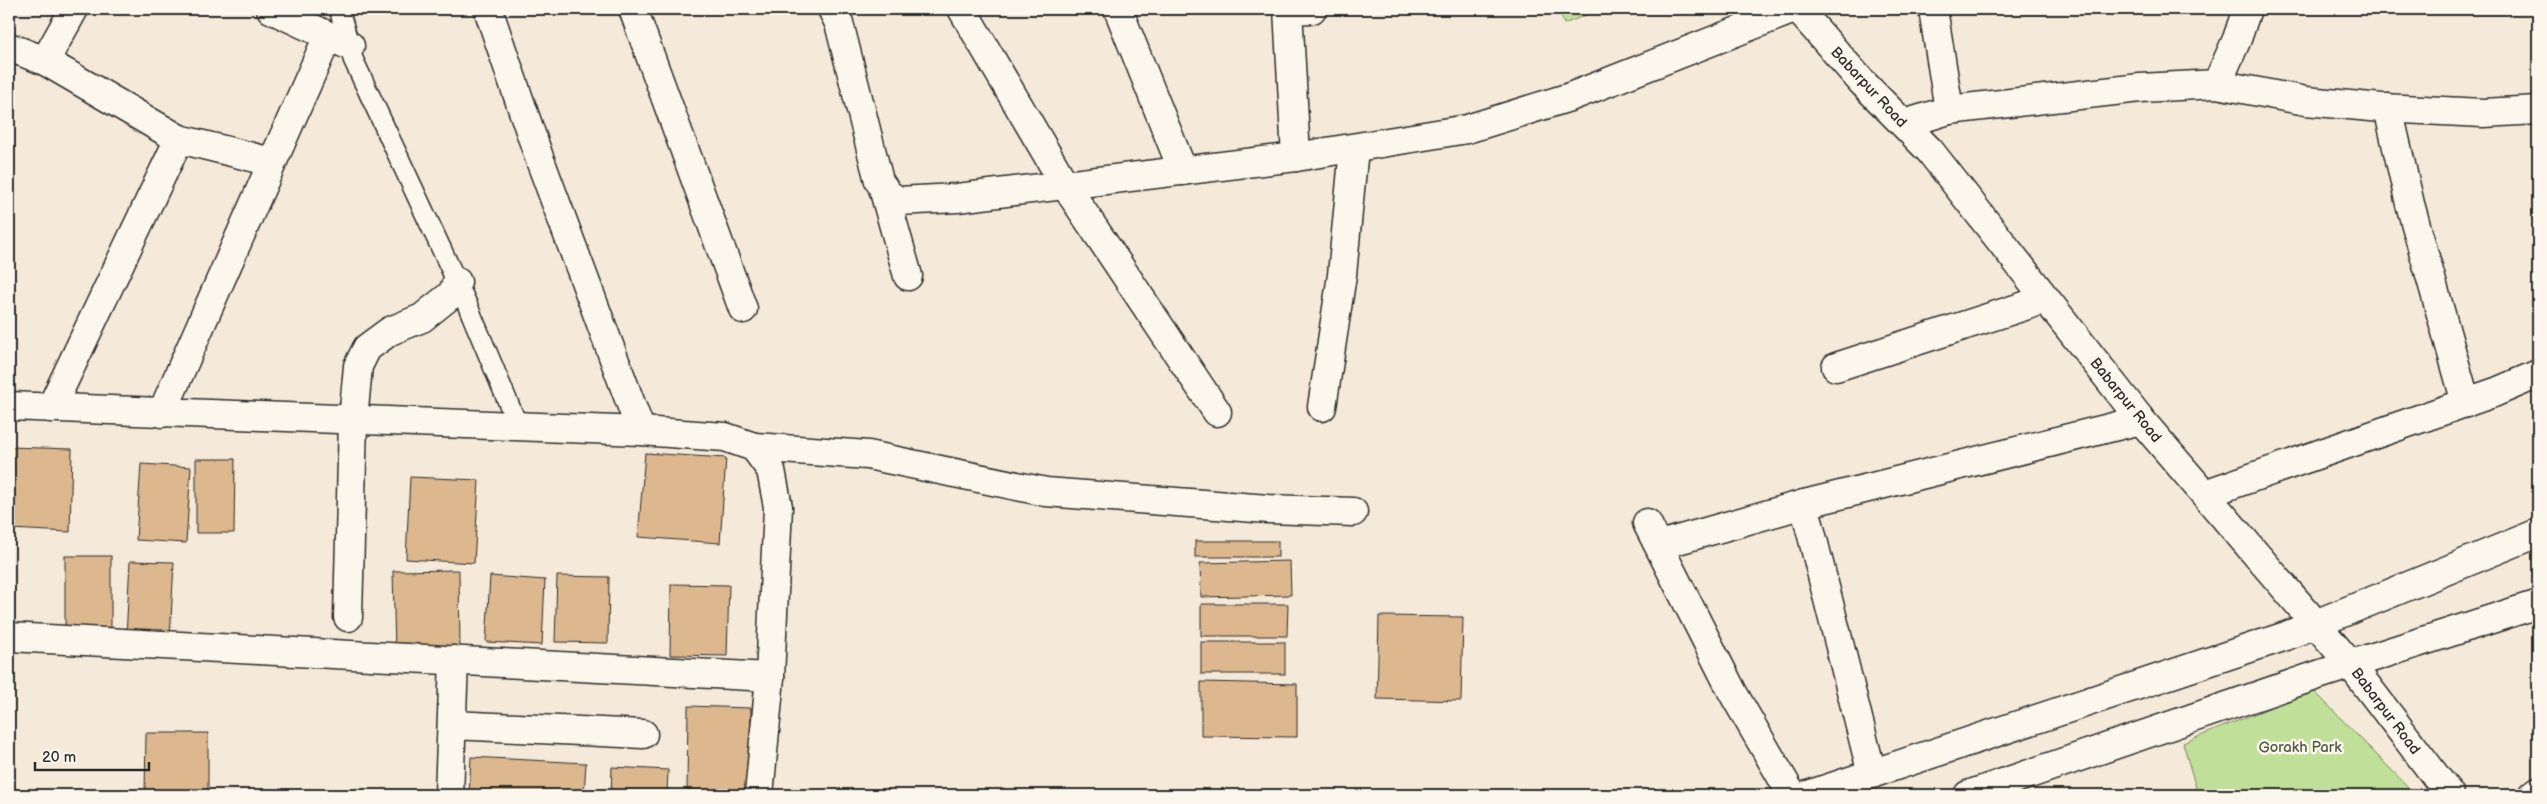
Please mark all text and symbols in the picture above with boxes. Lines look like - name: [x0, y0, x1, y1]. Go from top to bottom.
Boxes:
- street label: Babarpur Road: [1826, 43, 1911, 132]
- street label: Babarpur Road: [2086, 354, 2166, 447]
- street label: Babarpur Road: [2347, 664, 2424, 758]
- park label: Gorakh Park: [2258, 738, 2342, 757]
- scale bar: [35, 739, 149, 771]
- text: 20 m: [42, 748, 76, 767]

